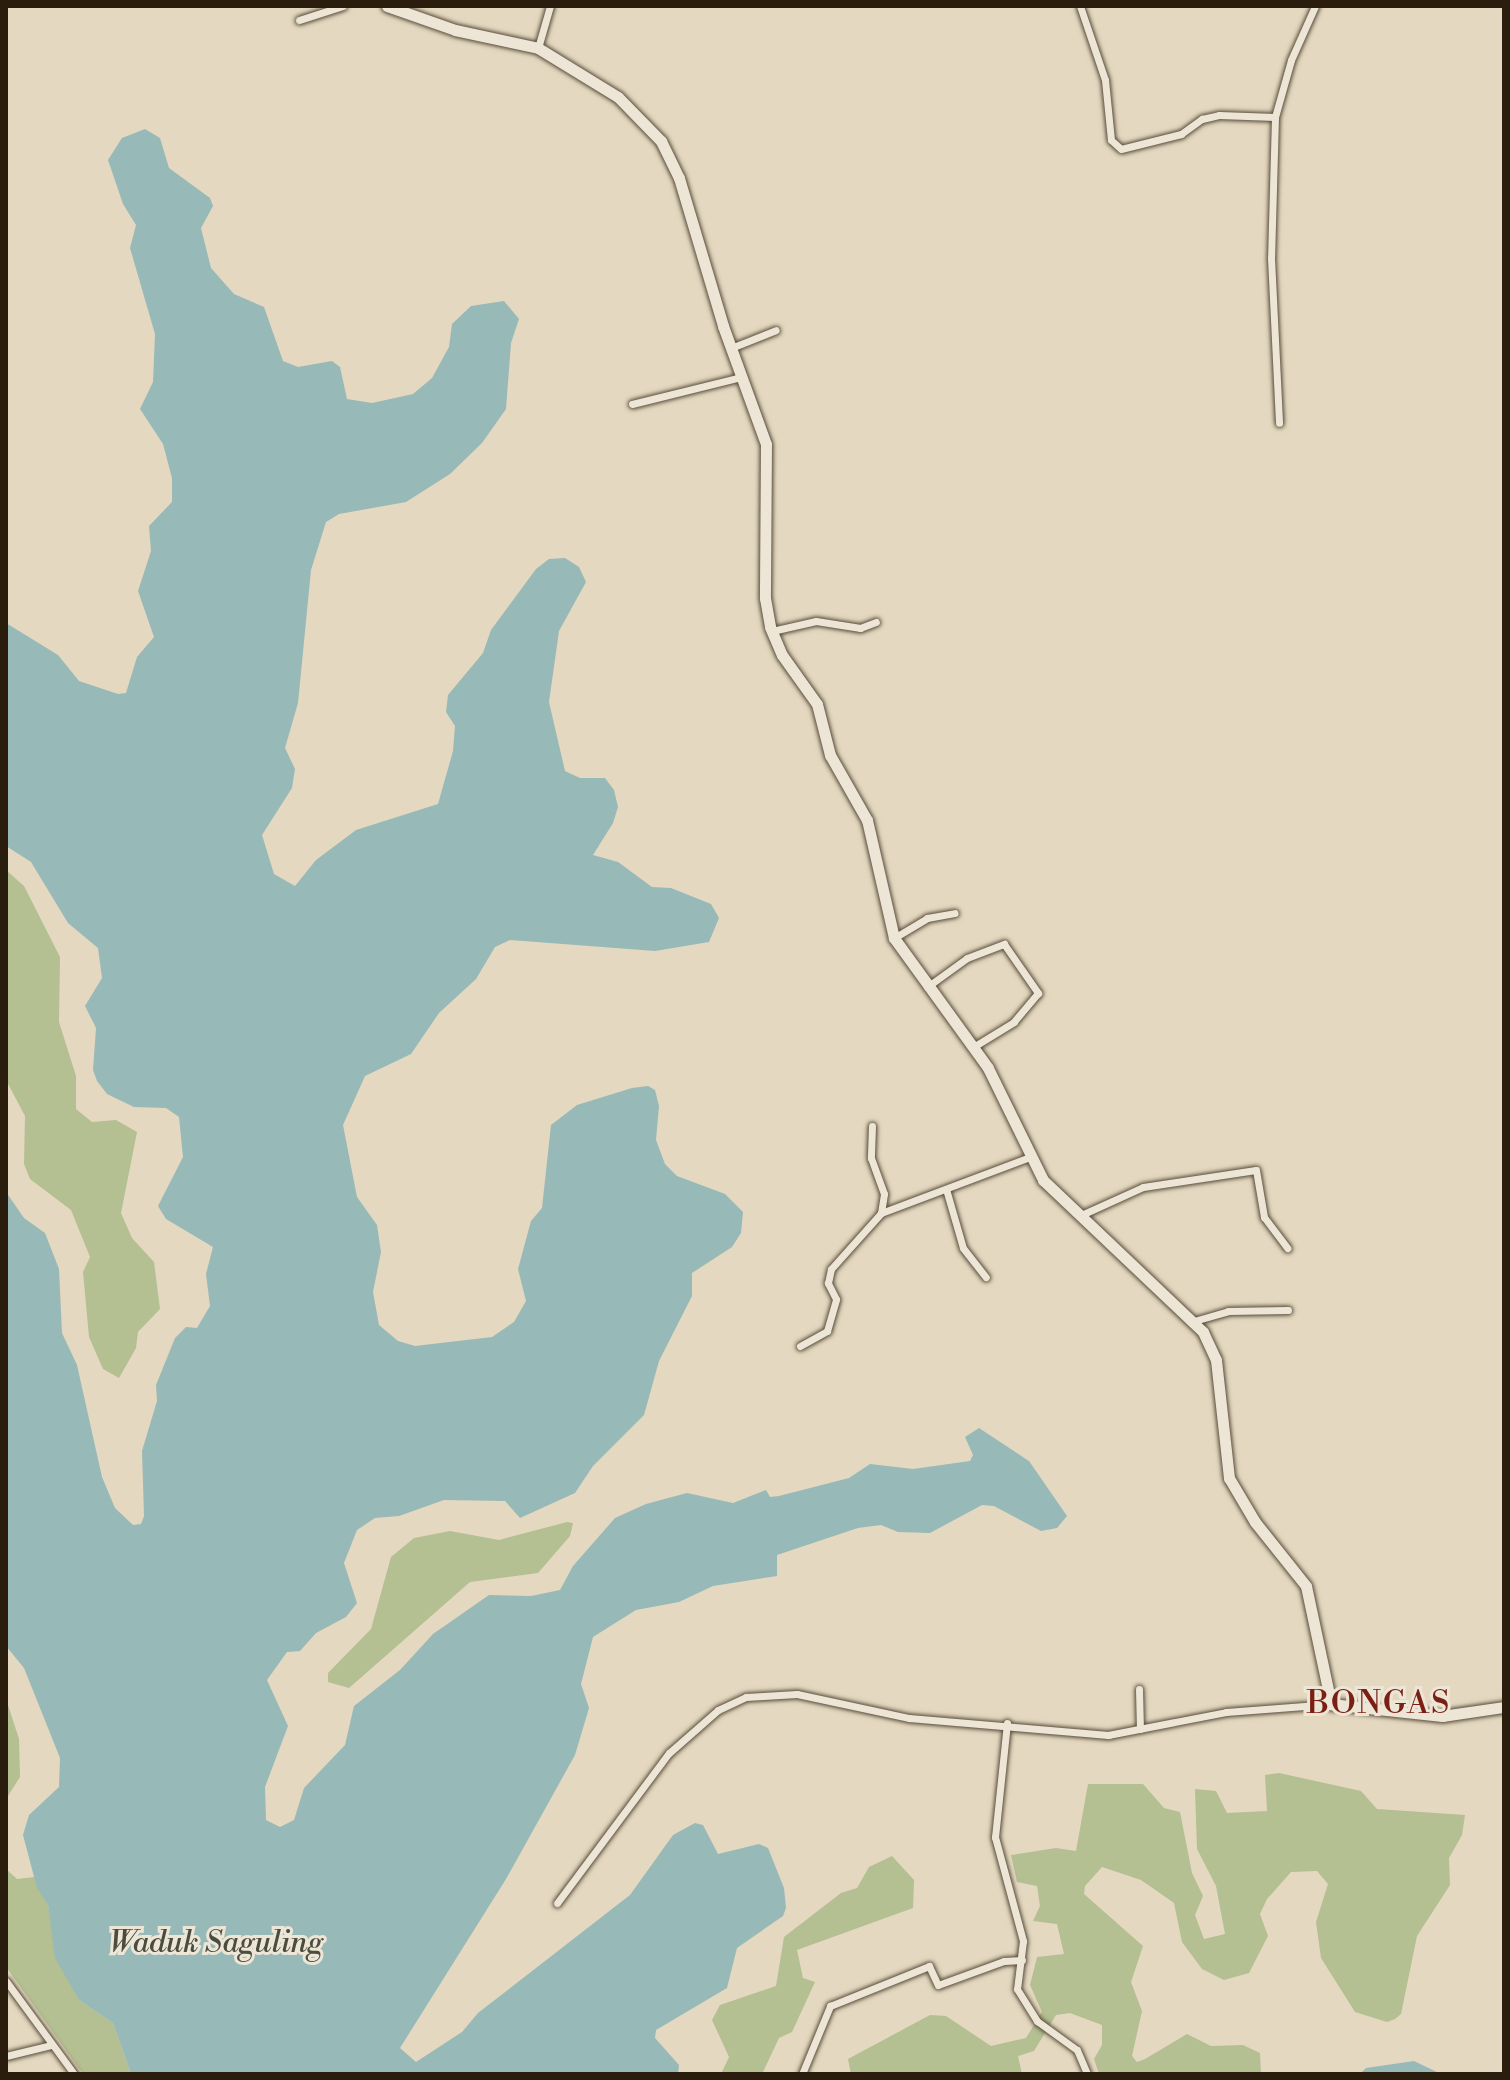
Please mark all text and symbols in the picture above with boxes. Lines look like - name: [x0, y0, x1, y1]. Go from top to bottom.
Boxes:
- district label: BONGAS: [1307, 1684, 1451, 1722]
- water label: Waduk Saguling: [109, 1925, 323, 1961]

